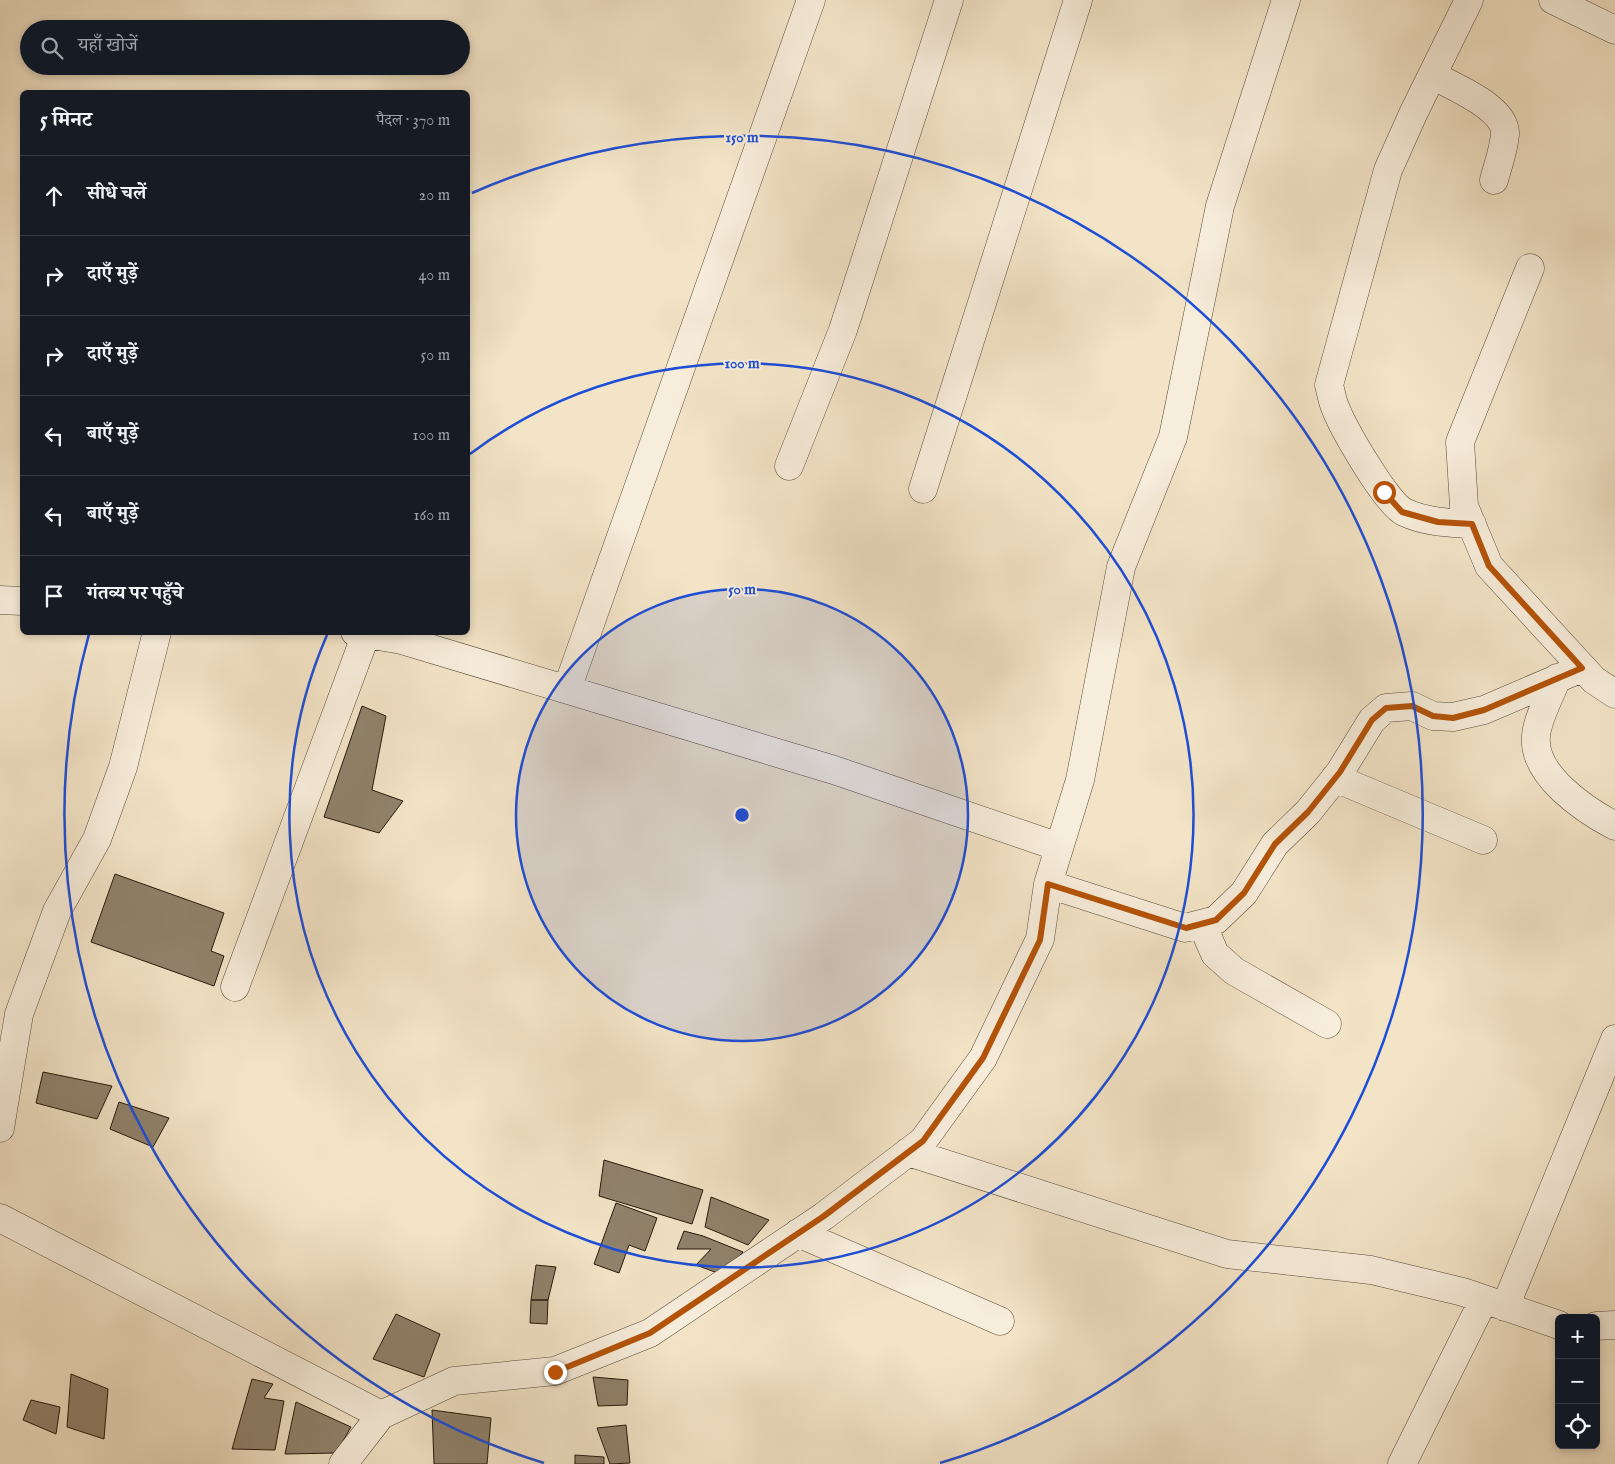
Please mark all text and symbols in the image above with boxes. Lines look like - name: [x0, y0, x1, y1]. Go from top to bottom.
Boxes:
- search box: [20, 20, 470, 75]
- icon: search: [38, 34, 66, 62]
- text: यहाँ खोजें: [78, 34, 138, 58]
- text: 5 मिनट: [40, 107, 92, 134]
- text: पैदल · 370 m: [376, 111, 450, 131]
- text: 150 m: [725, 128, 759, 147]
- icon: ahead: [40, 182, 68, 210]
- text: सीधे चलें: [87, 182, 146, 206]
- text: 20 m: [419, 186, 450, 206]
- icon: right: [40, 262, 68, 290]
- text: दाएँ मुड़ें: [87, 262, 138, 286]
- text: 40 m: [418, 266, 450, 286]
- icon: right: [40, 342, 68, 370]
- text: दाएँ मुड़ें: [87, 342, 138, 366]
- text: 50 m: [421, 346, 450, 366]
- text: 100 m: [724, 354, 760, 373]
- icon: left: [40, 422, 68, 450]
- text: बाएँ मुड़ें: [87, 422, 138, 446]
- text: 100 m: [413, 426, 450, 446]
- route start: [1373, 481, 1396, 504]
- icon: left: [40, 502, 68, 530]
- text: बाएँ मुड़ें: [87, 502, 138, 526]
- text: 160 m: [414, 506, 450, 526]
- text: 50 m: [728, 580, 756, 599]
- icon: arrive: [40, 582, 68, 610]
- text: गंतव्य पर पहुँचे: [87, 582, 183, 606]
- centre of rings: [733, 806, 751, 824]
- map controls: [1555, 1314, 1600, 1449]
- button: +: [1555, 1314, 1600, 1359]
- button: −: [1555, 1359, 1600, 1404]
- route end: [544, 1361, 567, 1384]
- button: locate: [1555, 1404, 1600, 1449]

